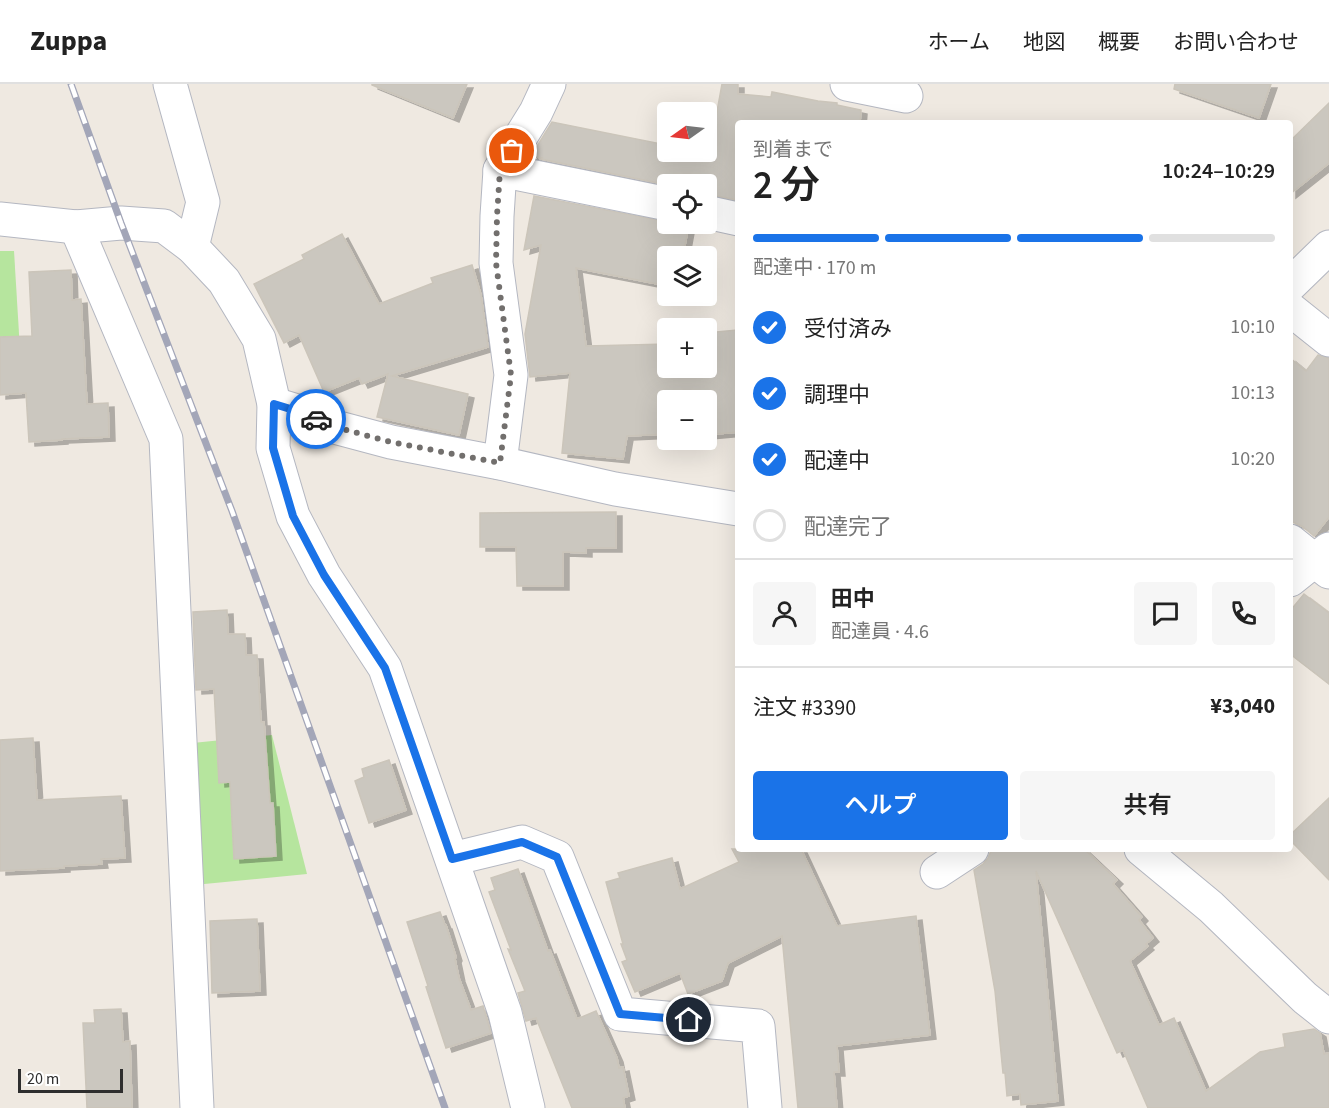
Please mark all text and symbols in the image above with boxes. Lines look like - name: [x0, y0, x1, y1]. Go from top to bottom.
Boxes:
- text: Zuppa: [30, 21, 107, 61]
- text: ホーム: [928, 27, 990, 57]
- text: 地図: [1023, 27, 1065, 57]
- text: 概要: [1098, 27, 1140, 57]
- text: お問い合わせ: [1173, 27, 1299, 57]
- north arrow: [657, 102, 717, 162]
- map controls: [657, 102, 717, 450]
- pin: [486, 125, 537, 176]
- icon: bag: [495, 134, 528, 167]
- text: 到着まで: [753, 136, 833, 164]
- text: 10:24–10:29: [1162, 155, 1275, 187]
- text: 2 分: [753, 158, 820, 214]
- button: locate: [657, 174, 717, 234]
- button: layers: [657, 246, 717, 306]
- text: 配達中 · 170 m: [753, 254, 876, 282]
- icon: check: [753, 311, 786, 344]
- text: 受付済み: [804, 313, 892, 345]
- text: 10:10: [1230, 313, 1275, 341]
- button: +: [657, 318, 717, 378]
- icon: check: [753, 377, 786, 410]
- text: 調理中: [804, 379, 870, 411]
- text: 10:13: [1230, 379, 1275, 407]
- courier: [286, 389, 346, 449]
- button: −: [657, 390, 717, 450]
- icon: car: [300, 403, 333, 436]
- icon: check: [753, 443, 786, 476]
- text: 配達中: [804, 445, 870, 477]
- text: 10:20: [1230, 445, 1275, 473]
- text: 配達完了: [804, 511, 892, 543]
- button: person: [753, 582, 816, 645]
- button: chat: [1134, 582, 1197, 645]
- button: phone: [1212, 582, 1275, 645]
- text: 田中: [831, 583, 875, 615]
- text: 配達員 · 4.6: [831, 618, 929, 646]
- text: ¥3,040: [1210, 690, 1275, 722]
- text: 注文 #3390: [753, 692, 856, 724]
- button: ヘルプ: [753, 771, 1008, 840]
- button: 共有: [1020, 771, 1275, 840]
- pin: [663, 994, 714, 1045]
- icon: home: [672, 1003, 705, 1036]
- scale bar: [18, 1066, 123, 1094]
- text: 20 m: [27, 1068, 59, 1090]

